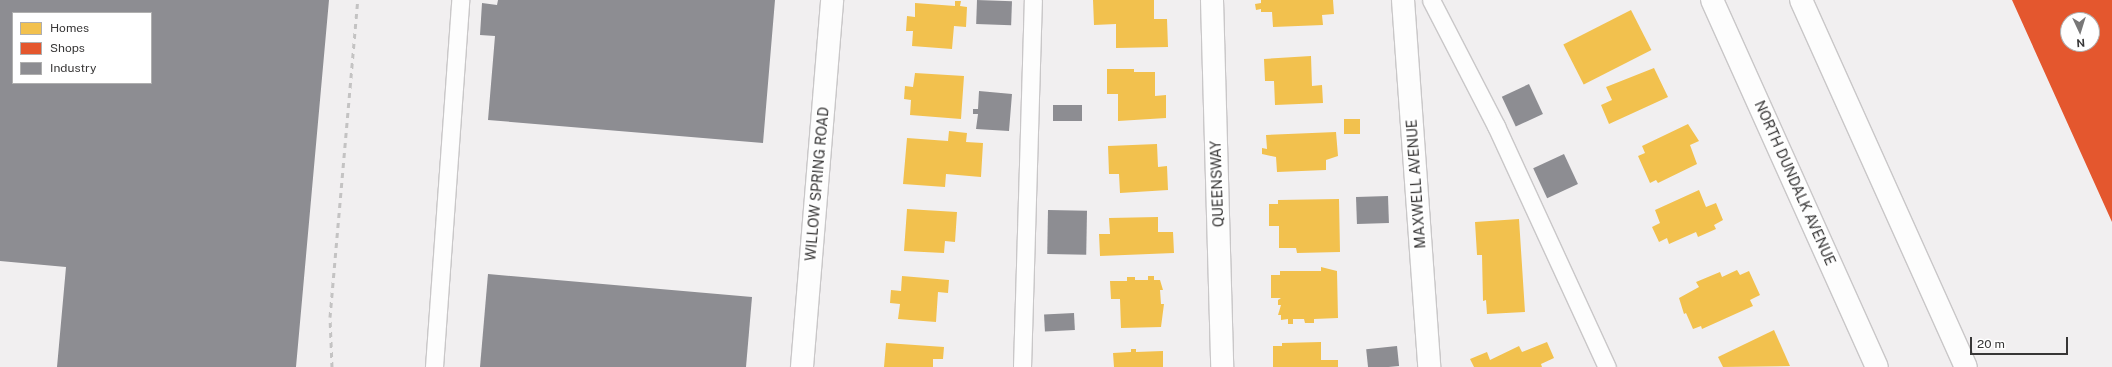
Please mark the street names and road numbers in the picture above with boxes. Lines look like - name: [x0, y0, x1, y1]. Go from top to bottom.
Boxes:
- street label: NORTH DUNDALK AVENUE: [1751, 98, 1839, 268]
- street label: WILLOW SPRING ROAD: [802, 106, 832, 262]
- street label: MAXWELL AVENUE: [1403, 119, 1429, 249]
- street label: QUEENSWAY: [1207, 141, 1227, 227]

